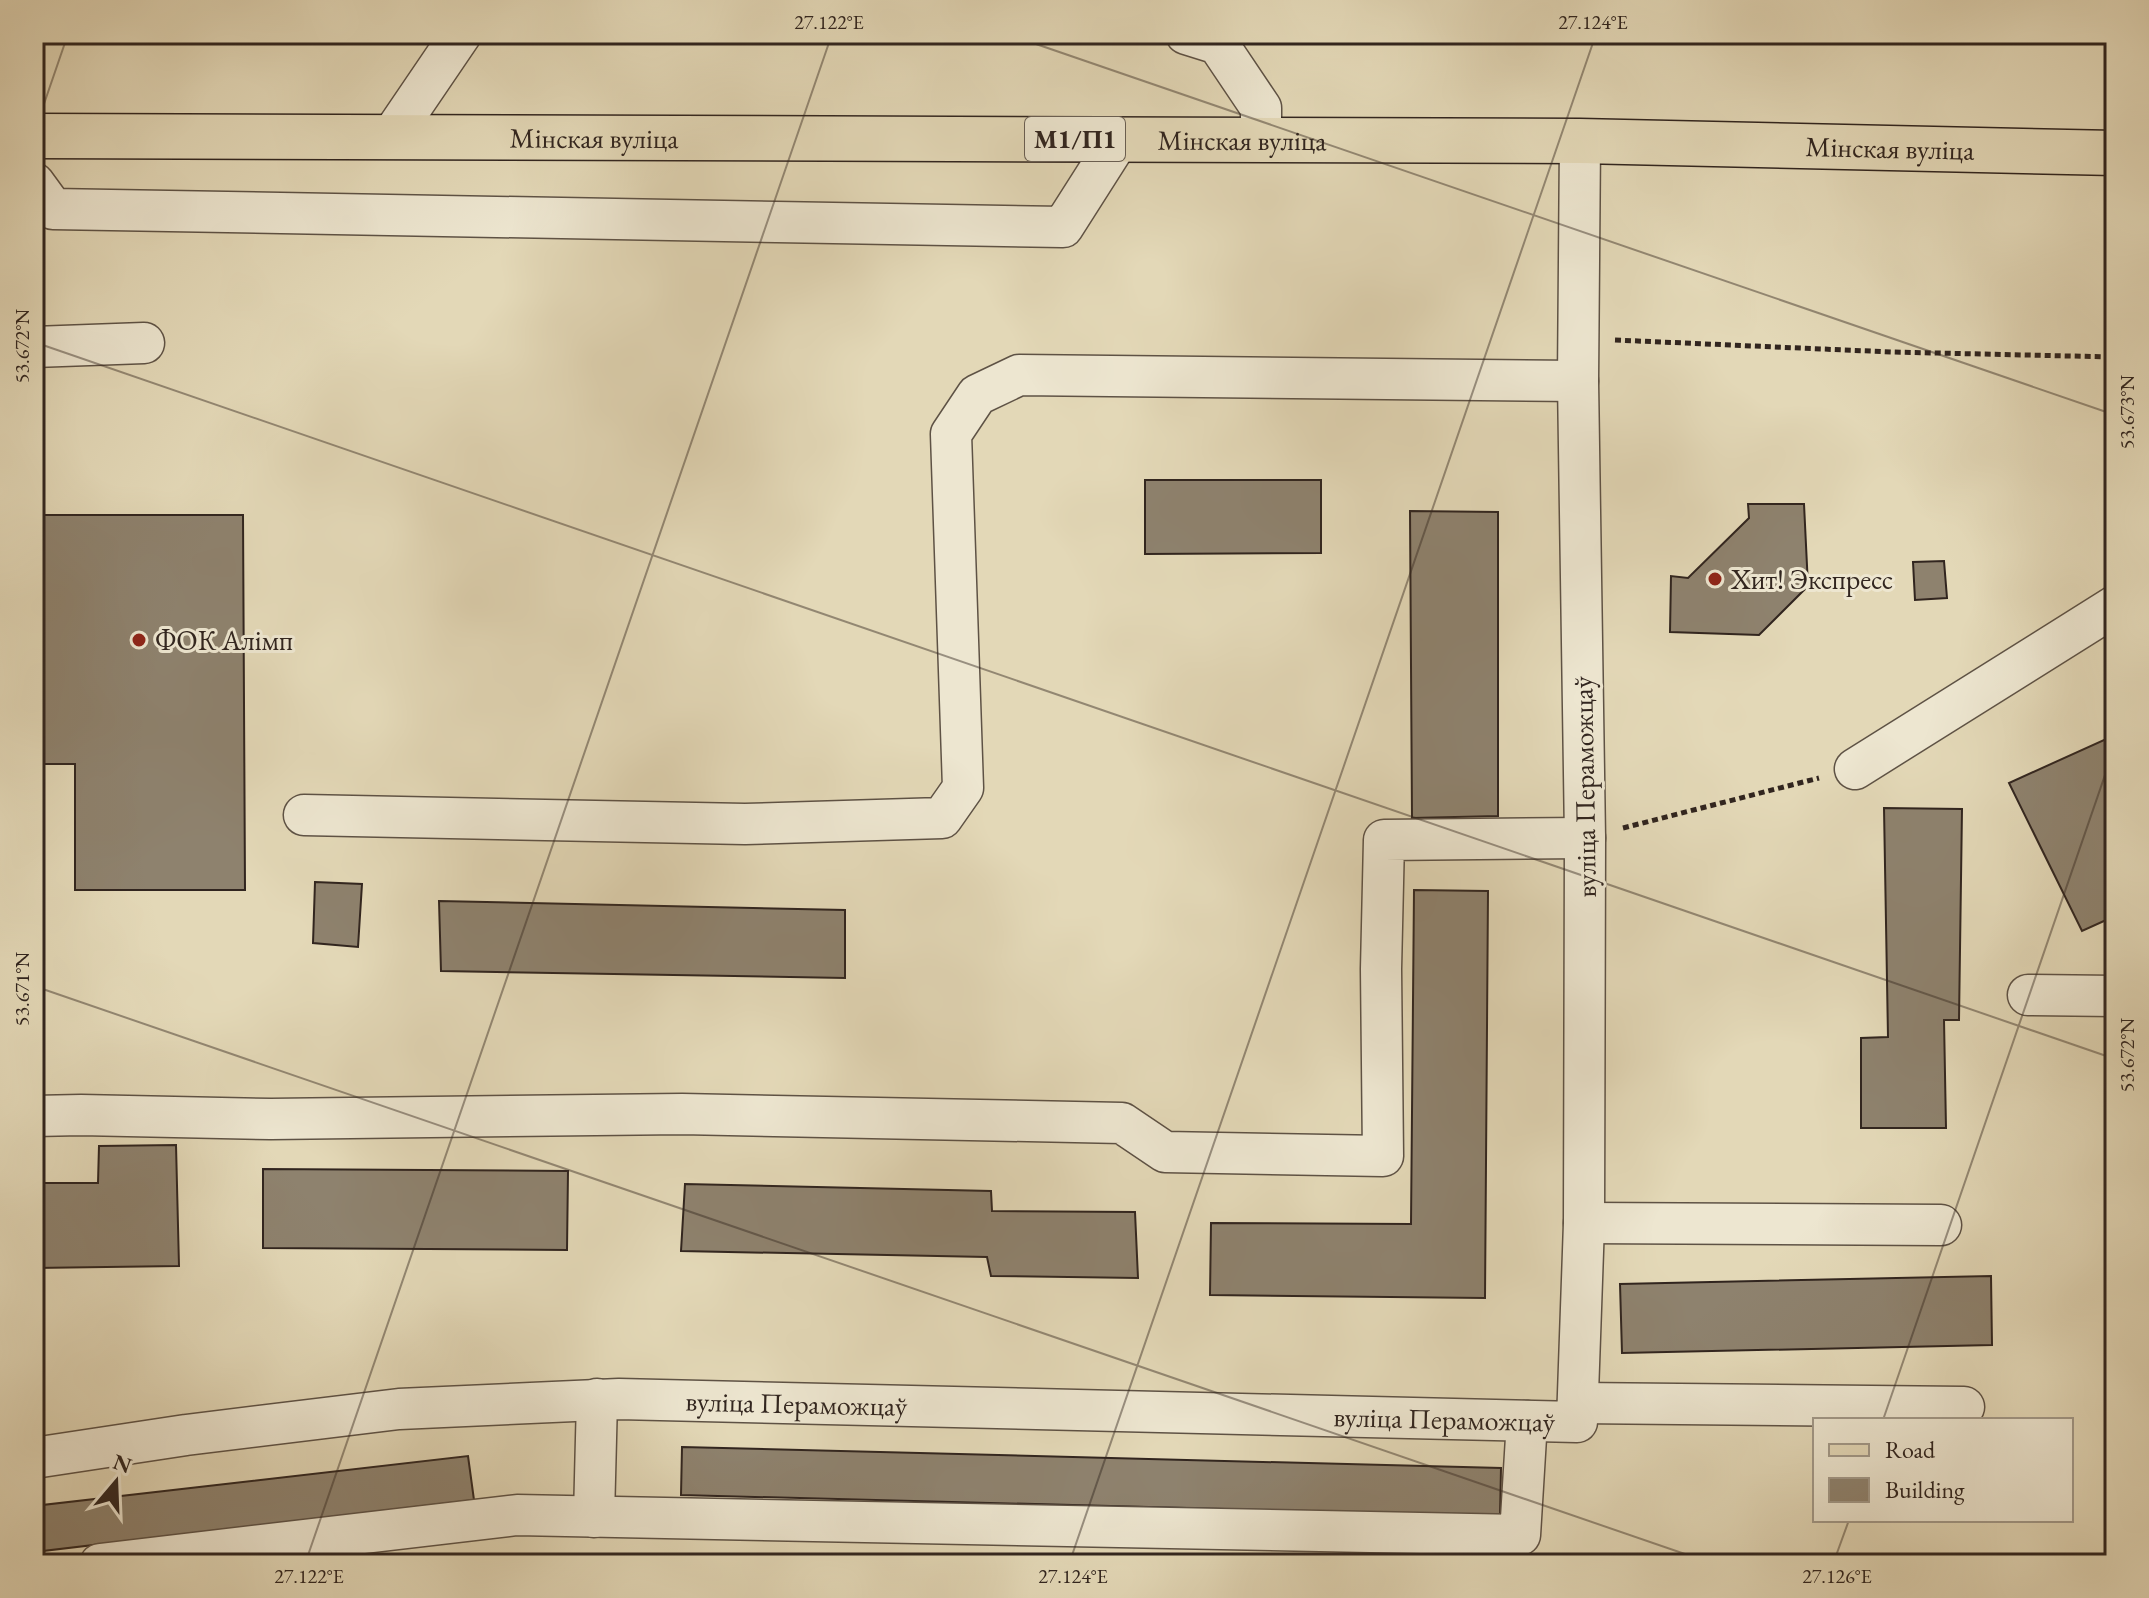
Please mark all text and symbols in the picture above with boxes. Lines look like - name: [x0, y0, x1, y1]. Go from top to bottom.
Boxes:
- text: 27.122°E: [794, 9, 864, 35]
- text: 27.124°E: [1558, 9, 1628, 35]
- road number: М1/П1: [1025, 117, 1125, 161]
- street label: Мінская вуліца: [509, 120, 679, 156]
- street label: Мінская вуліца: [1157, 122, 1327, 158]
- street label: Мінская вуліца: [1805, 128, 1976, 168]
- text: 53.672°N: [9, 309, 35, 383]
- text: 53.673°N: [2114, 375, 2140, 449]
- place label: Хит! Экспресс: [1730, 561, 1893, 597]
- marker: Хит! Экспресс: [1706, 570, 1724, 588]
- place label: ФОК Алімп: [155, 622, 293, 658]
- marker: ФОК Алімп: [130, 631, 148, 649]
- street label: вуліца Пераможцаў: [1564, 675, 1604, 898]
- text: 53.671°N: [9, 952, 35, 1026]
- text: 53.672°N: [2114, 1018, 2140, 1092]
- street label: вуліца Пераможцаў: [685, 1383, 908, 1424]
- street label: вуліца Пераможцаў: [1333, 1398, 1556, 1439]
- legend: [1813, 1418, 2073, 1522]
- text: Road: [1885, 1434, 1936, 1465]
- north arrow: [76, 1442, 156, 1522]
- text: N: [109, 1447, 136, 1480]
- text: Building: [1885, 1474, 1965, 1505]
- text: 27.122°E: [274, 1563, 344, 1589]
- text: 27.124°E: [1038, 1563, 1108, 1589]
- text: 27.126°E: [1802, 1563, 1872, 1589]

